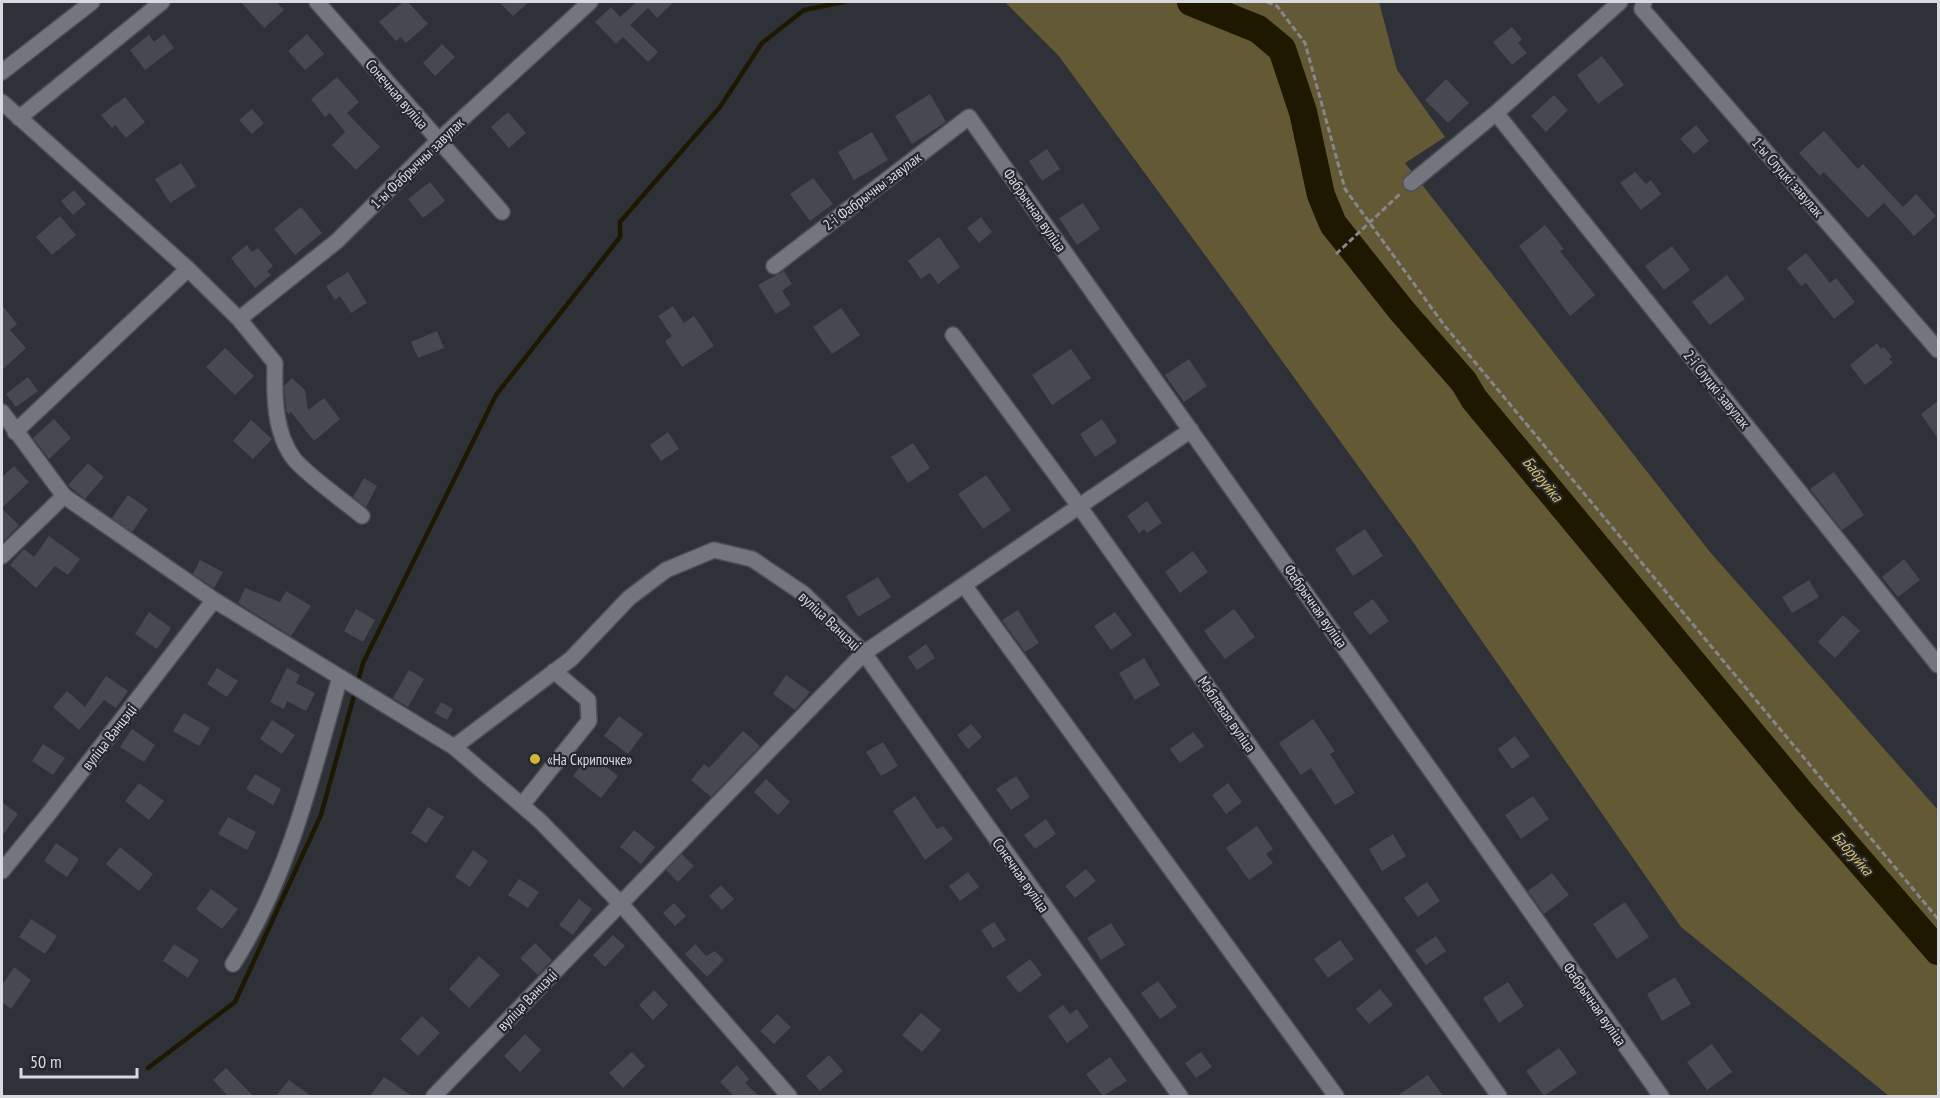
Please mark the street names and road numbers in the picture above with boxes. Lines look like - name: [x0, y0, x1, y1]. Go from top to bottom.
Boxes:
- street label: Сонечная вуліца: [361, 55, 433, 133]
- street label: 1-ы Фабрычны завулак: [366, 113, 468, 213]
- street label: 1-ы Слуцкі завулак: [1748, 133, 1828, 221]
- street label: 2-і Фабрычны завулак: [819, 148, 925, 234]
- street label: Фабрычная вуліца: [999, 165, 1071, 255]
- street label: 2-і Слуцкі завулак: [1680, 346, 1754, 432]
- street label: Фабрычная вуліца: [1280, 561, 1352, 651]
- street label: вуліца Ванцэці: [795, 587, 865, 655]
- street label: Мэблевая вуліца: [1194, 672, 1260, 756]
- street label: вуліца Ванцэці: [77, 700, 141, 774]
- street label: Сонечная вуліца: [988, 834, 1054, 916]
- street label: Фабрычная вуліца: [1559, 959, 1631, 1049]
- street label: вуліца Ванцэці: [493, 965, 561, 1035]

